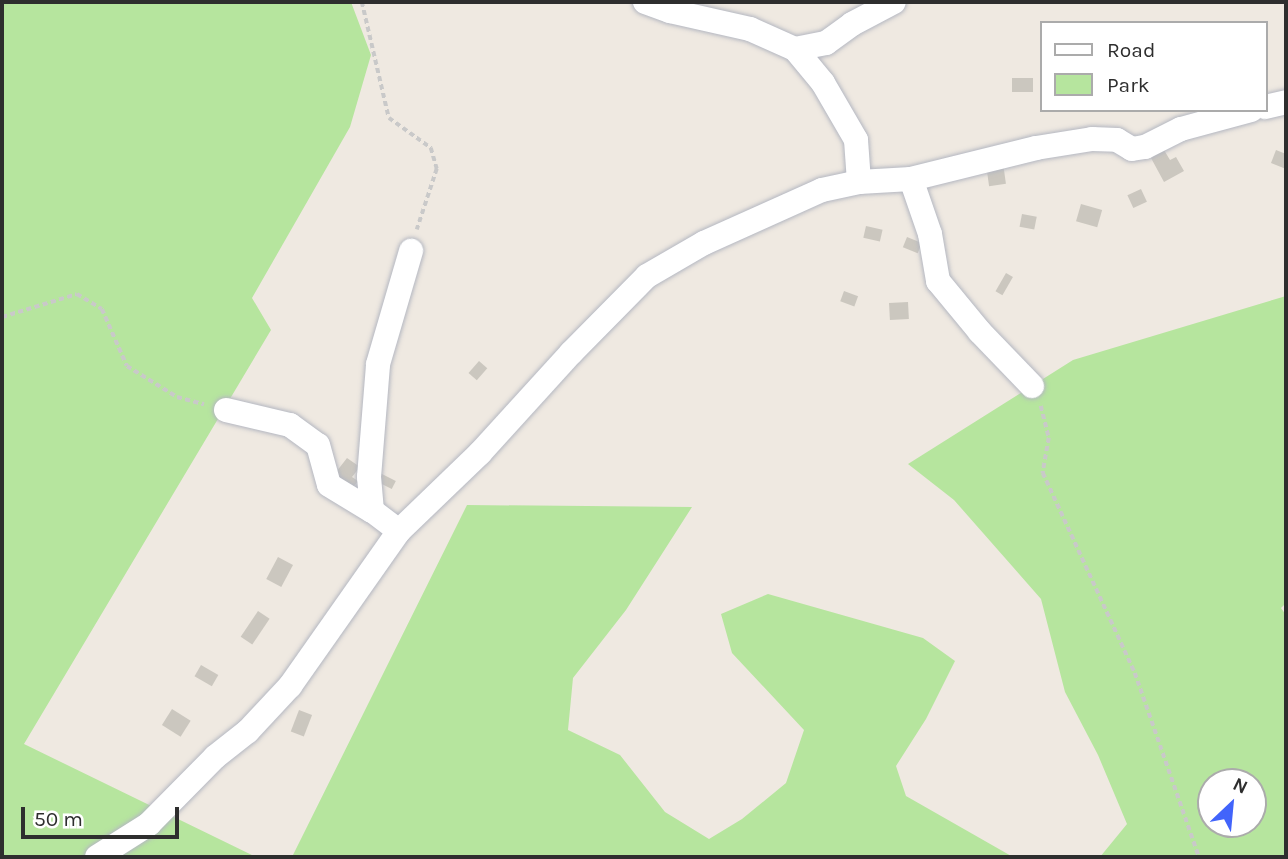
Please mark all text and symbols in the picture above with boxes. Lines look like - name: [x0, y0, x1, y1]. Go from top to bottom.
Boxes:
- legend: [1040, 21, 1267, 112]
- text: Road: [1107, 38, 1155, 62]
- text: Park: [1107, 73, 1150, 97]
- north arrow: [1197, 768, 1267, 838]
- text: N: [1229, 773, 1251, 799]
- scale bar: [24, 792, 182, 836]
- text: 50 m: [34, 807, 83, 831]

